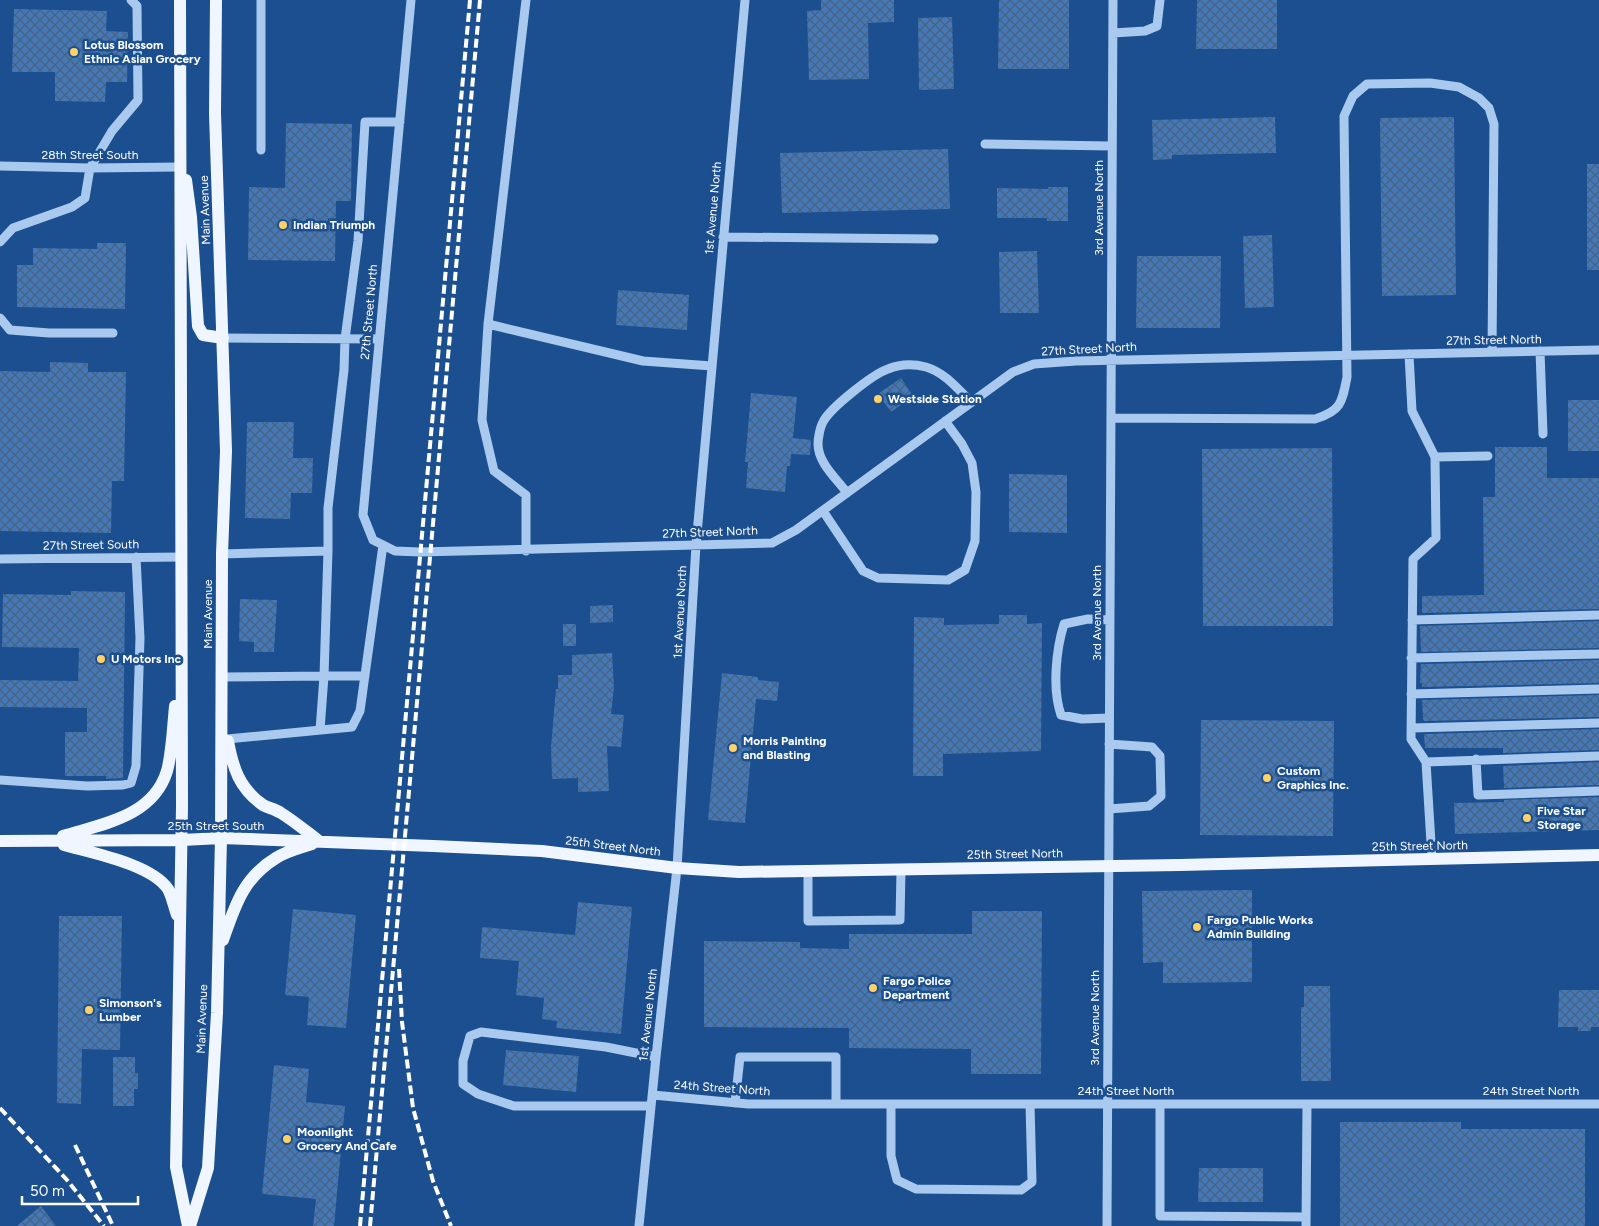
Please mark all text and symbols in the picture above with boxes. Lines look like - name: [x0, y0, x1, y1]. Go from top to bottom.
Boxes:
- place label: Lotus Blossom Ethnic Asian Grocery: [84, 38, 201, 66]
- marker: Lotus Blossom Ethnic Asian Grocery: [68, 46, 80, 58]
- street label: 28th Street South: [41, 148, 139, 162]
- street label: 3rd Avenue North: [1092, 160, 1106, 256]
- street label: 1st Avenue North: [702, 161, 724, 255]
- street label: Main Avenue: [197, 175, 213, 245]
- place label: Indian Triumph: [293, 218, 375, 232]
- marker: Indian Triumph: [277, 219, 289, 231]
- street label: 27th Street North: [358, 264, 380, 360]
- street label: 27th Street North: [1446, 332, 1542, 348]
- street label: 27th Street North: [1041, 339, 1137, 358]
- place label: Westside Station: [888, 392, 982, 406]
- marker: Westside Station: [872, 393, 884, 405]
- street label: 27th Street North: [662, 523, 758, 541]
- street label: 27th Street South: [43, 537, 140, 553]
- street label: 1st Avenue North: [671, 565, 689, 659]
- street label: 3rd Avenue North: [1090, 565, 1104, 661]
- street label: Main Avenue: [201, 579, 215, 649]
- place label: U Motors Inc: [111, 652, 182, 666]
- marker: U Motors Inc: [95, 653, 107, 665]
- place label: Morris Painting and Blasting: [743, 734, 826, 762]
- marker: Morris Painting and Blasting: [727, 742, 739, 754]
- place label: Custom Graphics Inc.: [1277, 764, 1349, 792]
- marker: Custom Graphics Inc.: [1261, 772, 1273, 784]
- place label: Five Star Storage: [1537, 804, 1586, 832]
- marker: Five Star Storage: [1521, 812, 1533, 824]
- street label: 25th Street South: [168, 819, 265, 833]
- street label: 25th Street North: [565, 833, 662, 859]
- street label: 25th Street North: [1372, 838, 1468, 854]
- street label: 25th Street North: [967, 846, 1063, 862]
- place label: Fargo Public Works Admin Building: [1207, 913, 1314, 941]
- marker: Fargo Public Works Admin Building: [1191, 921, 1203, 933]
- street label: 1st Avenue North: [636, 968, 660, 1062]
- street label: 3rd Avenue North: [1088, 970, 1102, 1066]
- place label: Fargo Police Department: [883, 974, 951, 1002]
- marker: Fargo Police Department: [867, 982, 879, 994]
- street label: Main Avenue: [194, 984, 210, 1054]
- place label: Simonson's Lumber: [99, 996, 162, 1024]
- marker: Simonson's Lumber: [83, 1004, 95, 1016]
- street label: 24th Street North: [673, 1078, 771, 1098]
- street label: 24th Street North: [1078, 1084, 1175, 1098]
- street label: 24th Street North: [1483, 1084, 1580, 1098]
- place label: Moonlight Grocery And Cafe: [297, 1125, 397, 1153]
- marker: Moonlight Grocery And Cafe: [281, 1133, 293, 1145]
- scale bar: [22, 1174, 139, 1206]
- text: 50 m: [30, 1182, 65, 1200]

